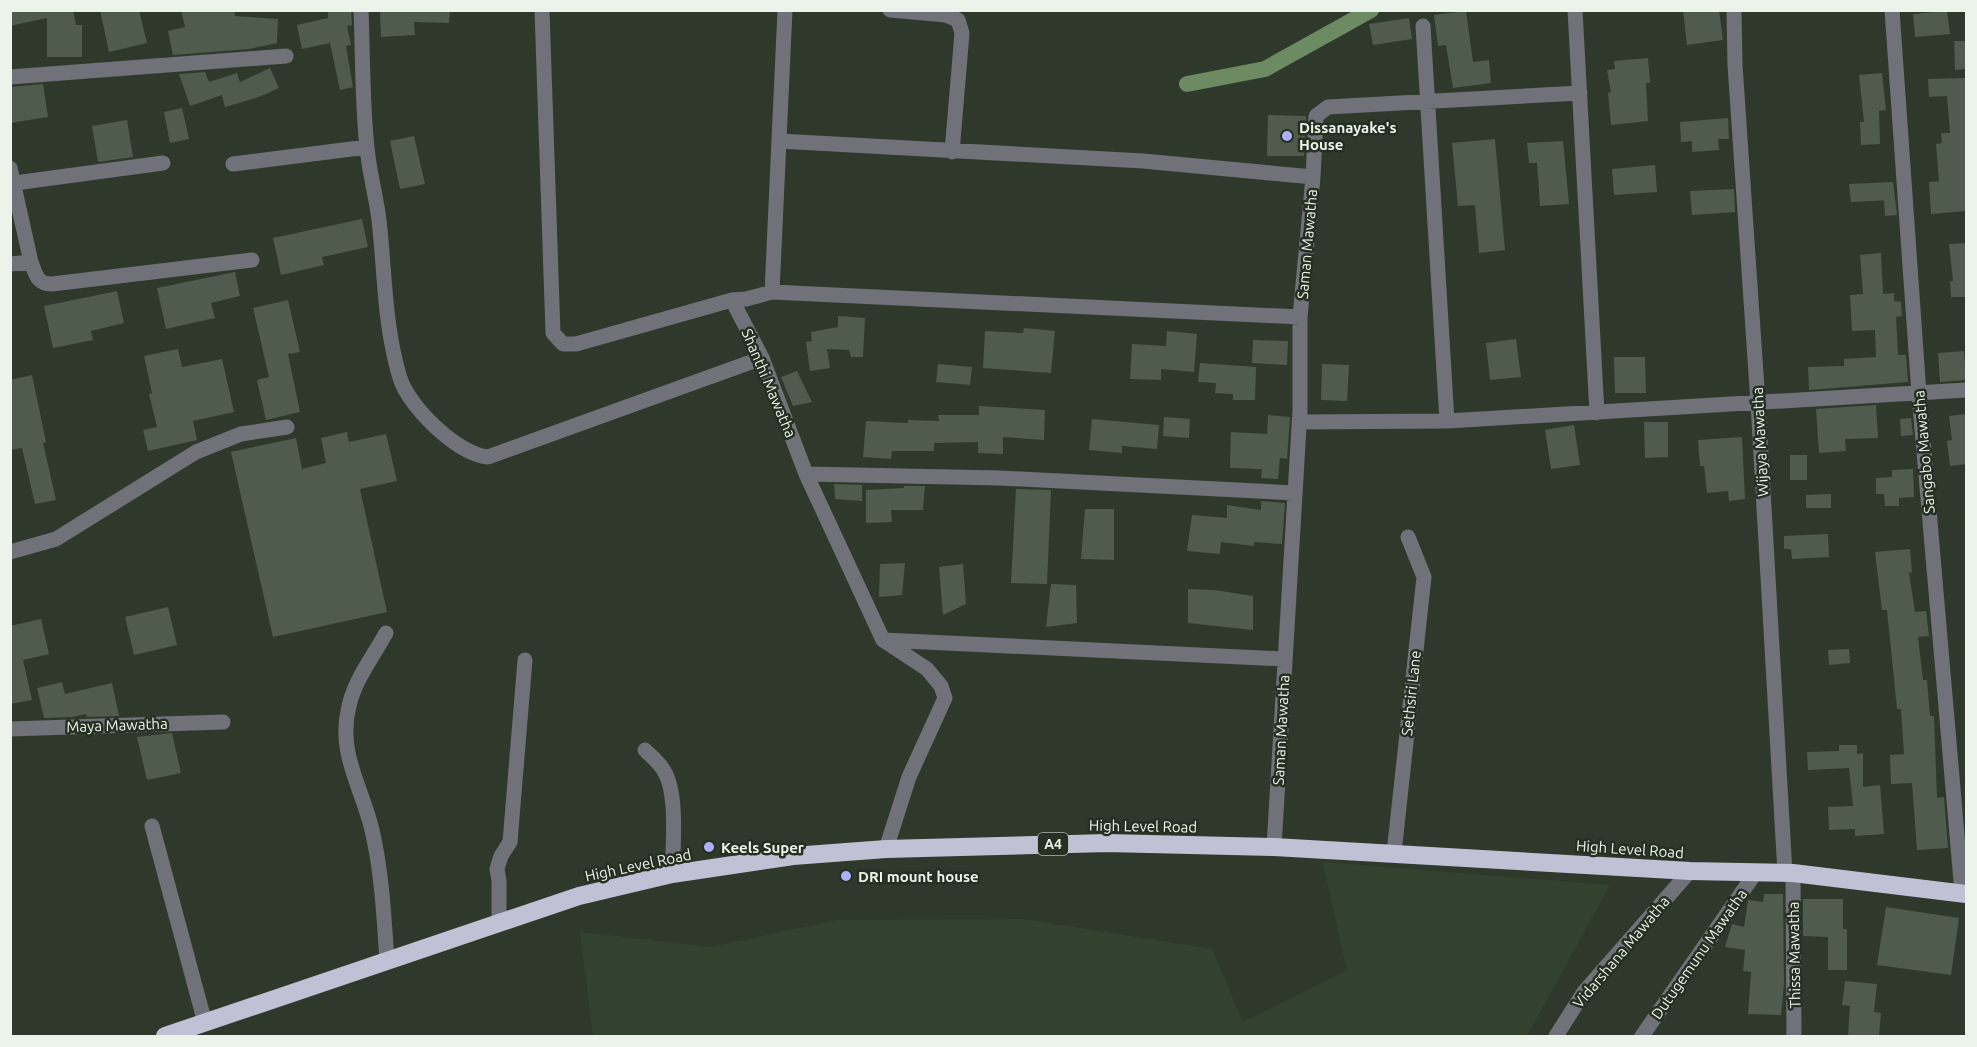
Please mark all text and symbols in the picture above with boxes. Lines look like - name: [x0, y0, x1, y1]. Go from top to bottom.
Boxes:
- place label: Dissanayake's House: [1299, 119, 1396, 153]
- marker: Dissanayake's House: [1280, 129, 1294, 143]
- street label: Saman Mawatha: [1294, 188, 1320, 300]
- street label: Shanthi Mawatha: [738, 326, 800, 440]
- street label: Wijaya Mawatha: [1749, 387, 1771, 497]
- street label: Sangabo Mawatha: [1910, 390, 1938, 514]
- street label: Sethsiri Lane: [1398, 649, 1424, 737]
- street label: Saman Mawatha: [1270, 674, 1292, 786]
- street label: Maya Mawatha: [66, 715, 168, 735]
- street label: High Level Road: [1089, 817, 1197, 835]
- road number: A4: [1038, 833, 1068, 855]
- street label: High Level Road: [1575, 837, 1685, 861]
- place label: Keels Super: [721, 839, 805, 856]
- marker: Keels Super: [702, 840, 716, 854]
- street label: High Level Road: [583, 845, 693, 885]
- place label: DRI mount house: [858, 868, 979, 885]
- marker: DRI mount house: [839, 869, 853, 883]
- street label: Dutugemunu Mawatha: [1648, 886, 1750, 1022]
- street label: Vidarshana Mawatha: [1569, 893, 1673, 1011]
- street label: Thissa Mawatha: [1785, 901, 1803, 1009]

